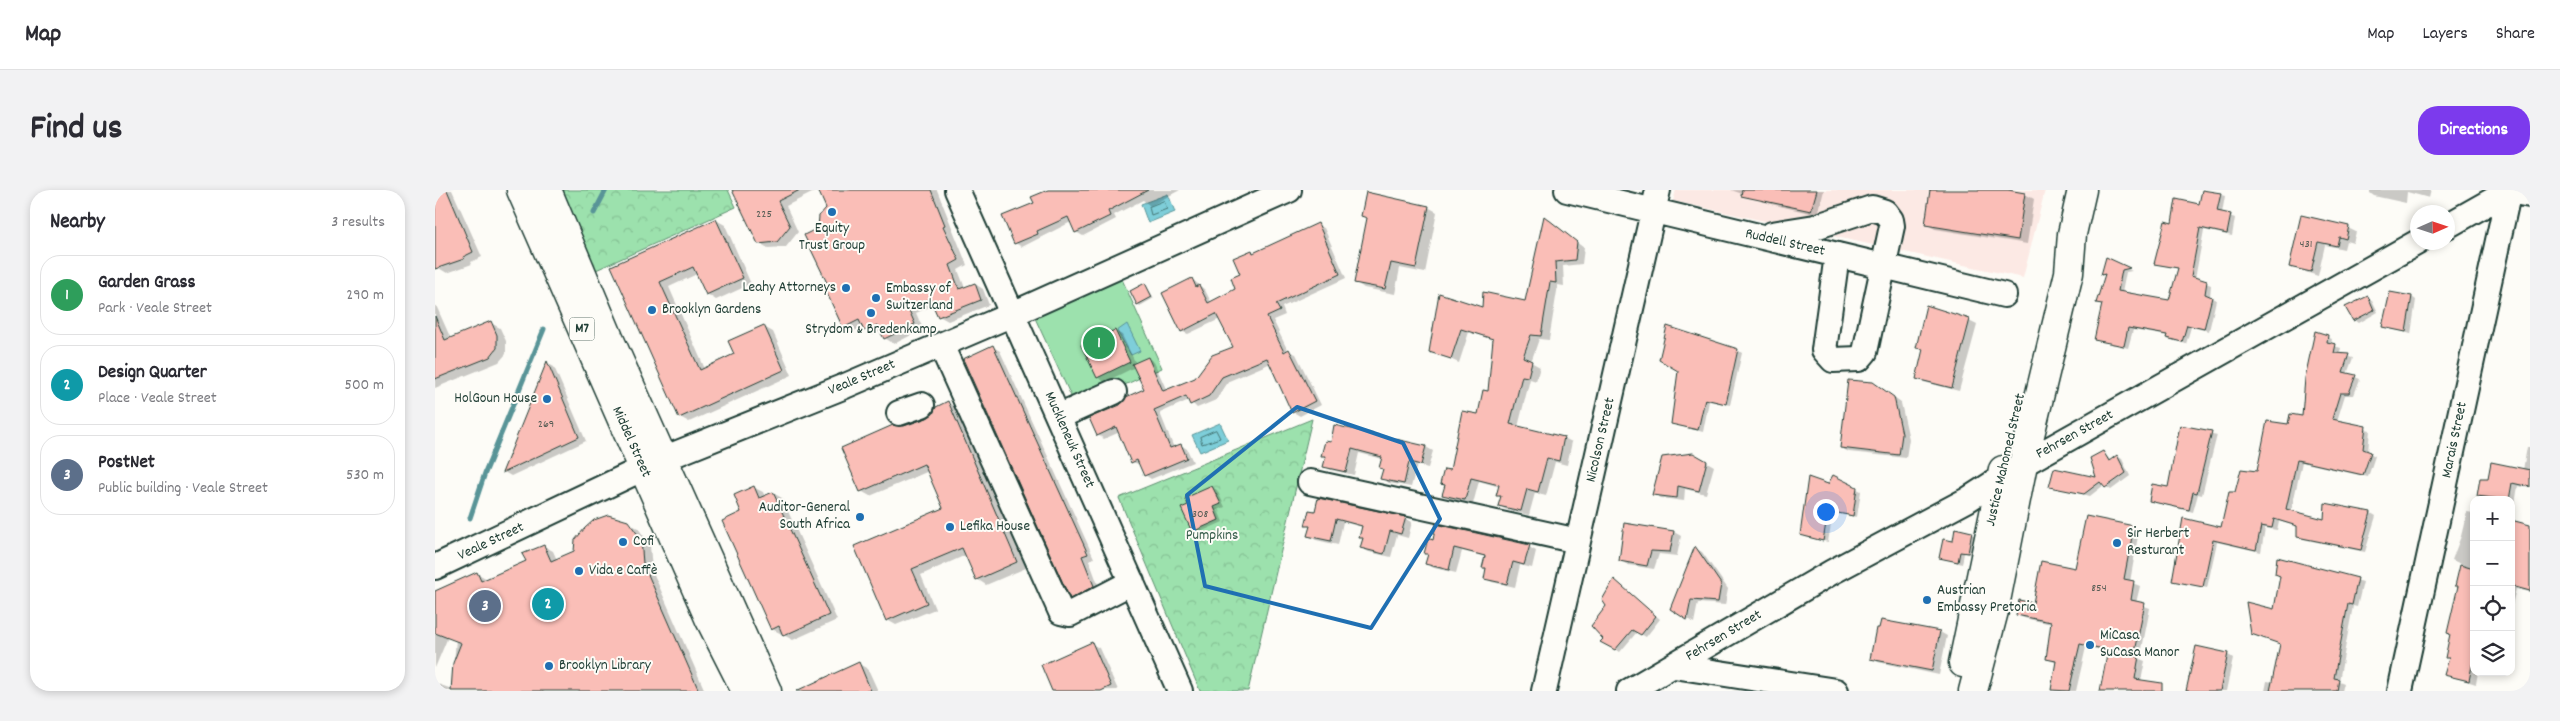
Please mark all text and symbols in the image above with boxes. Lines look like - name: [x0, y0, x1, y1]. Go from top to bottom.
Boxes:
- text: Map: [25, 18, 61, 52]
- text: Map: [2367, 22, 2394, 47]
- text: Layers: [2422, 22, 2468, 47]
- text: Share: [2496, 22, 2535, 47]
- text: Find us: [30, 105, 122, 155]
- button: Directions: [2418, 106, 2530, 155]
- north arrow: [2410, 205, 2455, 250]
- house number: 225: [756, 206, 772, 223]
- marker: Equity Trust Group: [826, 206, 838, 218]
- text: Nearby: [50, 208, 105, 238]
- text: 3 results: [331, 211, 385, 234]
- place label: Equity Trust Group: [799, 218, 865, 257]
- street label: Ruddell Street: [1743, 223, 1828, 263]
- house number: 431: [2300, 236, 2312, 253]
- text: Garden Grass: [98, 270, 196, 297]
- place label: Leahy Attorneys: [742, 277, 836, 299]
- place label: Embassy of Switzerland: [886, 278, 953, 317]
- marker: Leahy Attorneys: [840, 282, 852, 294]
- text: 1: [65, 284, 69, 307]
- text: 290 m: [346, 284, 384, 307]
- marker: Embassy of Switzerland: [870, 292, 882, 304]
- text: Park · Veale Street: [98, 297, 212, 320]
- place label: Brooklyn Gardens: [662, 299, 761, 321]
- marker: Brooklyn Gardens: [646, 304, 658, 316]
- marker: Strydom & Bredenkamp: [865, 307, 877, 319]
- road number: M7: [569, 318, 595, 340]
- place label: Strydom & Bredenkamp: [805, 319, 937, 341]
- pin: 1: [1083, 324, 1115, 362]
- street label: Veale Street: [825, 354, 899, 402]
- text: Design Quarter: [98, 360, 207, 387]
- text: 2: [64, 374, 71, 397]
- text: 500 m: [344, 374, 384, 397]
- text: Place · Veale Street: [98, 387, 217, 410]
- place label: HolGoun House: [454, 388, 537, 410]
- street label: Muckleneuk Street: [1038, 388, 1100, 492]
- street label: Justice Mahomed Street: [1980, 391, 2032, 529]
- marker: HolGoun House: [541, 393, 553, 405]
- street label: Nicolson Street: [1581, 395, 1622, 484]
- street label: Marais Street: [2436, 399, 2474, 480]
- street label: Middel Street: [606, 403, 657, 481]
- street label: Fehrsen Street: [2032, 404, 2118, 465]
- house number: 269: [538, 416, 554, 433]
- text: PostNet: [98, 450, 155, 477]
- text: 3: [63, 464, 71, 487]
- text: 530 m: [346, 464, 384, 487]
- text: Public building · Veale Street: [98, 477, 268, 500]
- map controls: [2470, 496, 2515, 676]
- button: +: [2470, 496, 2515, 541]
- place label: Auditor-General South Africa: [759, 497, 851, 536]
- your location: [1813, 499, 1839, 525]
- house number: 308: [1192, 506, 1209, 523]
- marker: Auditor-General South Africa: [854, 511, 866, 523]
- place label: Lefika House: [960, 516, 1030, 538]
- street label: Veale Street: [454, 517, 528, 567]
- marker: Lefika House: [944, 521, 956, 533]
- place label: Sir Herbert Resturant: [2127, 523, 2190, 562]
- park label: Pumpkins: [1186, 525, 1238, 547]
- place label: Cofi: [633, 531, 654, 553]
- marker: Cofi: [617, 536, 629, 548]
- marker: Sir Herbert Resturant: [2111, 537, 2123, 549]
- button: −: [2470, 541, 2515, 586]
- place label: Vida e Caffè: [589, 560, 658, 582]
- marker: Vida e Caffè: [573, 565, 585, 577]
- place label: Austrian Embassy Pretoria: [1937, 580, 2037, 619]
- house number: 854: [2091, 580, 2107, 597]
- pin: 2: [532, 585, 564, 623]
- button: locate: [2470, 586, 2515, 631]
- pin: 3: [469, 587, 501, 625]
- marker: Austrian Embassy Pretoria: [1921, 594, 1933, 606]
- street label: Fehrsen Street: [1682, 604, 1767, 667]
- place label: MiCasa SuCasa Manor: [2100, 625, 2180, 664]
- button: layers: [2470, 631, 2515, 676]
- marker: MiCasa SuCasa Manor: [2084, 639, 2096, 651]
- place label: Brooklyn Library: [559, 655, 652, 677]
- marker: Brooklyn Library: [543, 660, 555, 672]

